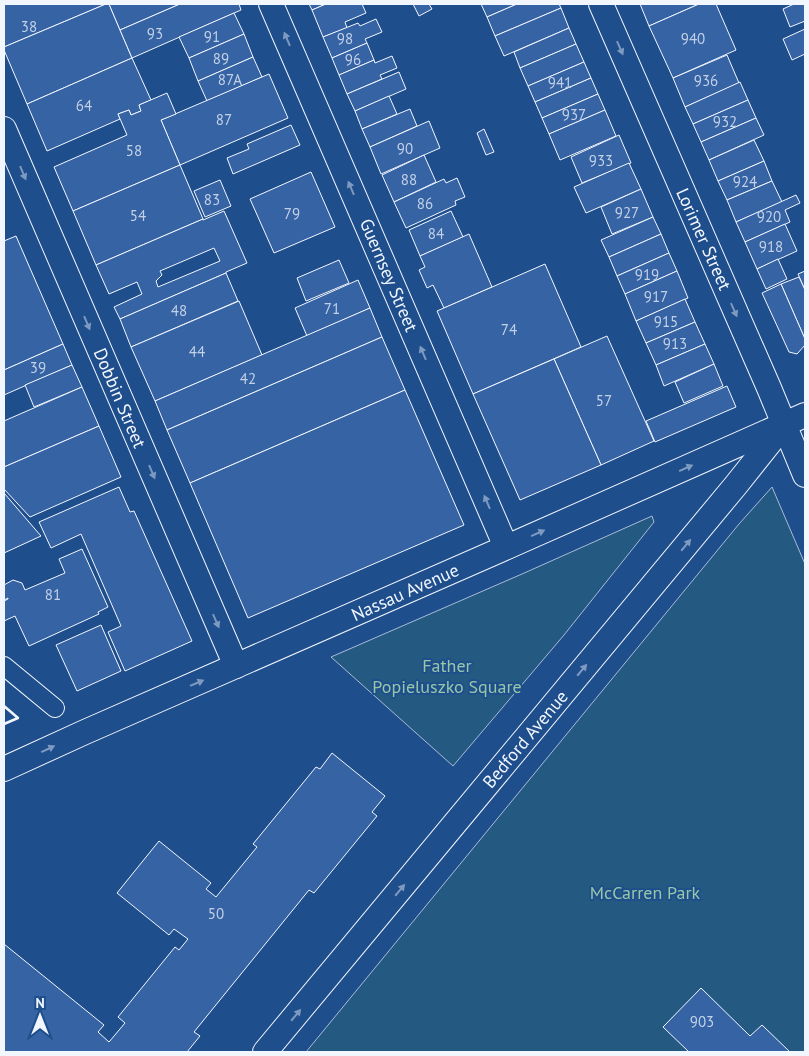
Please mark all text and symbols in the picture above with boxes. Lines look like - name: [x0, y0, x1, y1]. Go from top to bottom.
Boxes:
- house number: 38: [21, 17, 37, 36]
- house number: 93: [147, 24, 163, 43]
- house number: 91: [204, 27, 220, 46]
- house number: 98: [337, 29, 353, 48]
- house number: 940: [681, 29, 705, 48]
- one-way arrow: [282, 32, 290, 46]
- one-way arrow: [617, 41, 625, 55]
- house number: 89: [213, 49, 229, 68]
- house number: 96: [345, 50, 361, 69]
- house number: 87A: [218, 70, 242, 89]
- house number: 936: [694, 71, 718, 90]
- house number: 941: [548, 73, 572, 92]
- house number: 64: [76, 96, 92, 115]
- house number: 937: [562, 105, 586, 124]
- house number: 87: [216, 110, 232, 129]
- house number: 932: [713, 112, 737, 131]
- house number: 90: [397, 139, 413, 158]
- house number: 58: [126, 141, 142, 160]
- house number: 933: [589, 151, 613, 170]
- one-way arrow: [20, 166, 28, 180]
- house number: 88: [401, 170, 417, 189]
- house number: 924: [733, 172, 757, 191]
- one-way arrow: [347, 181, 355, 195]
- street label: Lorimer Street: [671, 184, 737, 294]
- house number: 83: [204, 190, 220, 209]
- house number: 86: [417, 194, 433, 213]
- house number: 927: [615, 203, 639, 222]
- house number: 79: [284, 204, 300, 223]
- house number: 54: [130, 206, 146, 225]
- house number: 920: [757, 207, 781, 226]
- street label: Guernsey Street: [355, 215, 423, 335]
- house number: 84: [428, 224, 444, 243]
- house number: 918: [759, 237, 783, 256]
- house number: 919: [635, 265, 659, 284]
- house number: 917: [644, 287, 668, 306]
- house number: 71: [324, 299, 340, 318]
- house number: 48: [171, 301, 187, 320]
- one-way arrow: [731, 303, 739, 317]
- house number: 915: [654, 312, 678, 331]
- one-way arrow: [84, 316, 92, 330]
- house number: 74: [501, 320, 517, 339]
- house number: 913: [663, 334, 687, 353]
- house number: 44: [189, 342, 205, 361]
- street label: Dobbin Street: [89, 345, 151, 451]
- one-way arrow: [418, 346, 426, 360]
- house number: 39: [30, 358, 46, 377]
- house number: 42: [240, 369, 256, 388]
- house number: 57: [596, 391, 612, 410]
- one-way arrow: [679, 463, 693, 471]
- one-way arrow: [148, 465, 156, 479]
- one-way arrow: [483, 494, 491, 509]
- one-way arrow: [531, 529, 545, 537]
- one-way arrow: [680, 539, 691, 552]
- street label: Nassau Avenue: [348, 558, 462, 626]
- house number: 81: [45, 585, 61, 604]
- one-way arrow: [213, 614, 221, 628]
- park label: Father Popieluszko Square: [372, 654, 522, 698]
- one-way arrow: [576, 665, 588, 677]
- one-way arrow: [190, 679, 204, 687]
- street label: Bedford Avenue: [477, 685, 573, 793]
- one-way arrow: [41, 744, 55, 752]
- park label: McCarren Park: [590, 881, 701, 904]
- one-way arrow: [394, 883, 405, 896]
- house number: 50: [208, 904, 224, 923]
- north arrow: [15, 991, 65, 1041]
- text: N: [35, 994, 45, 1012]
- one-way arrow: [290, 1009, 302, 1021]
- house number: 903: [690, 1012, 714, 1031]

